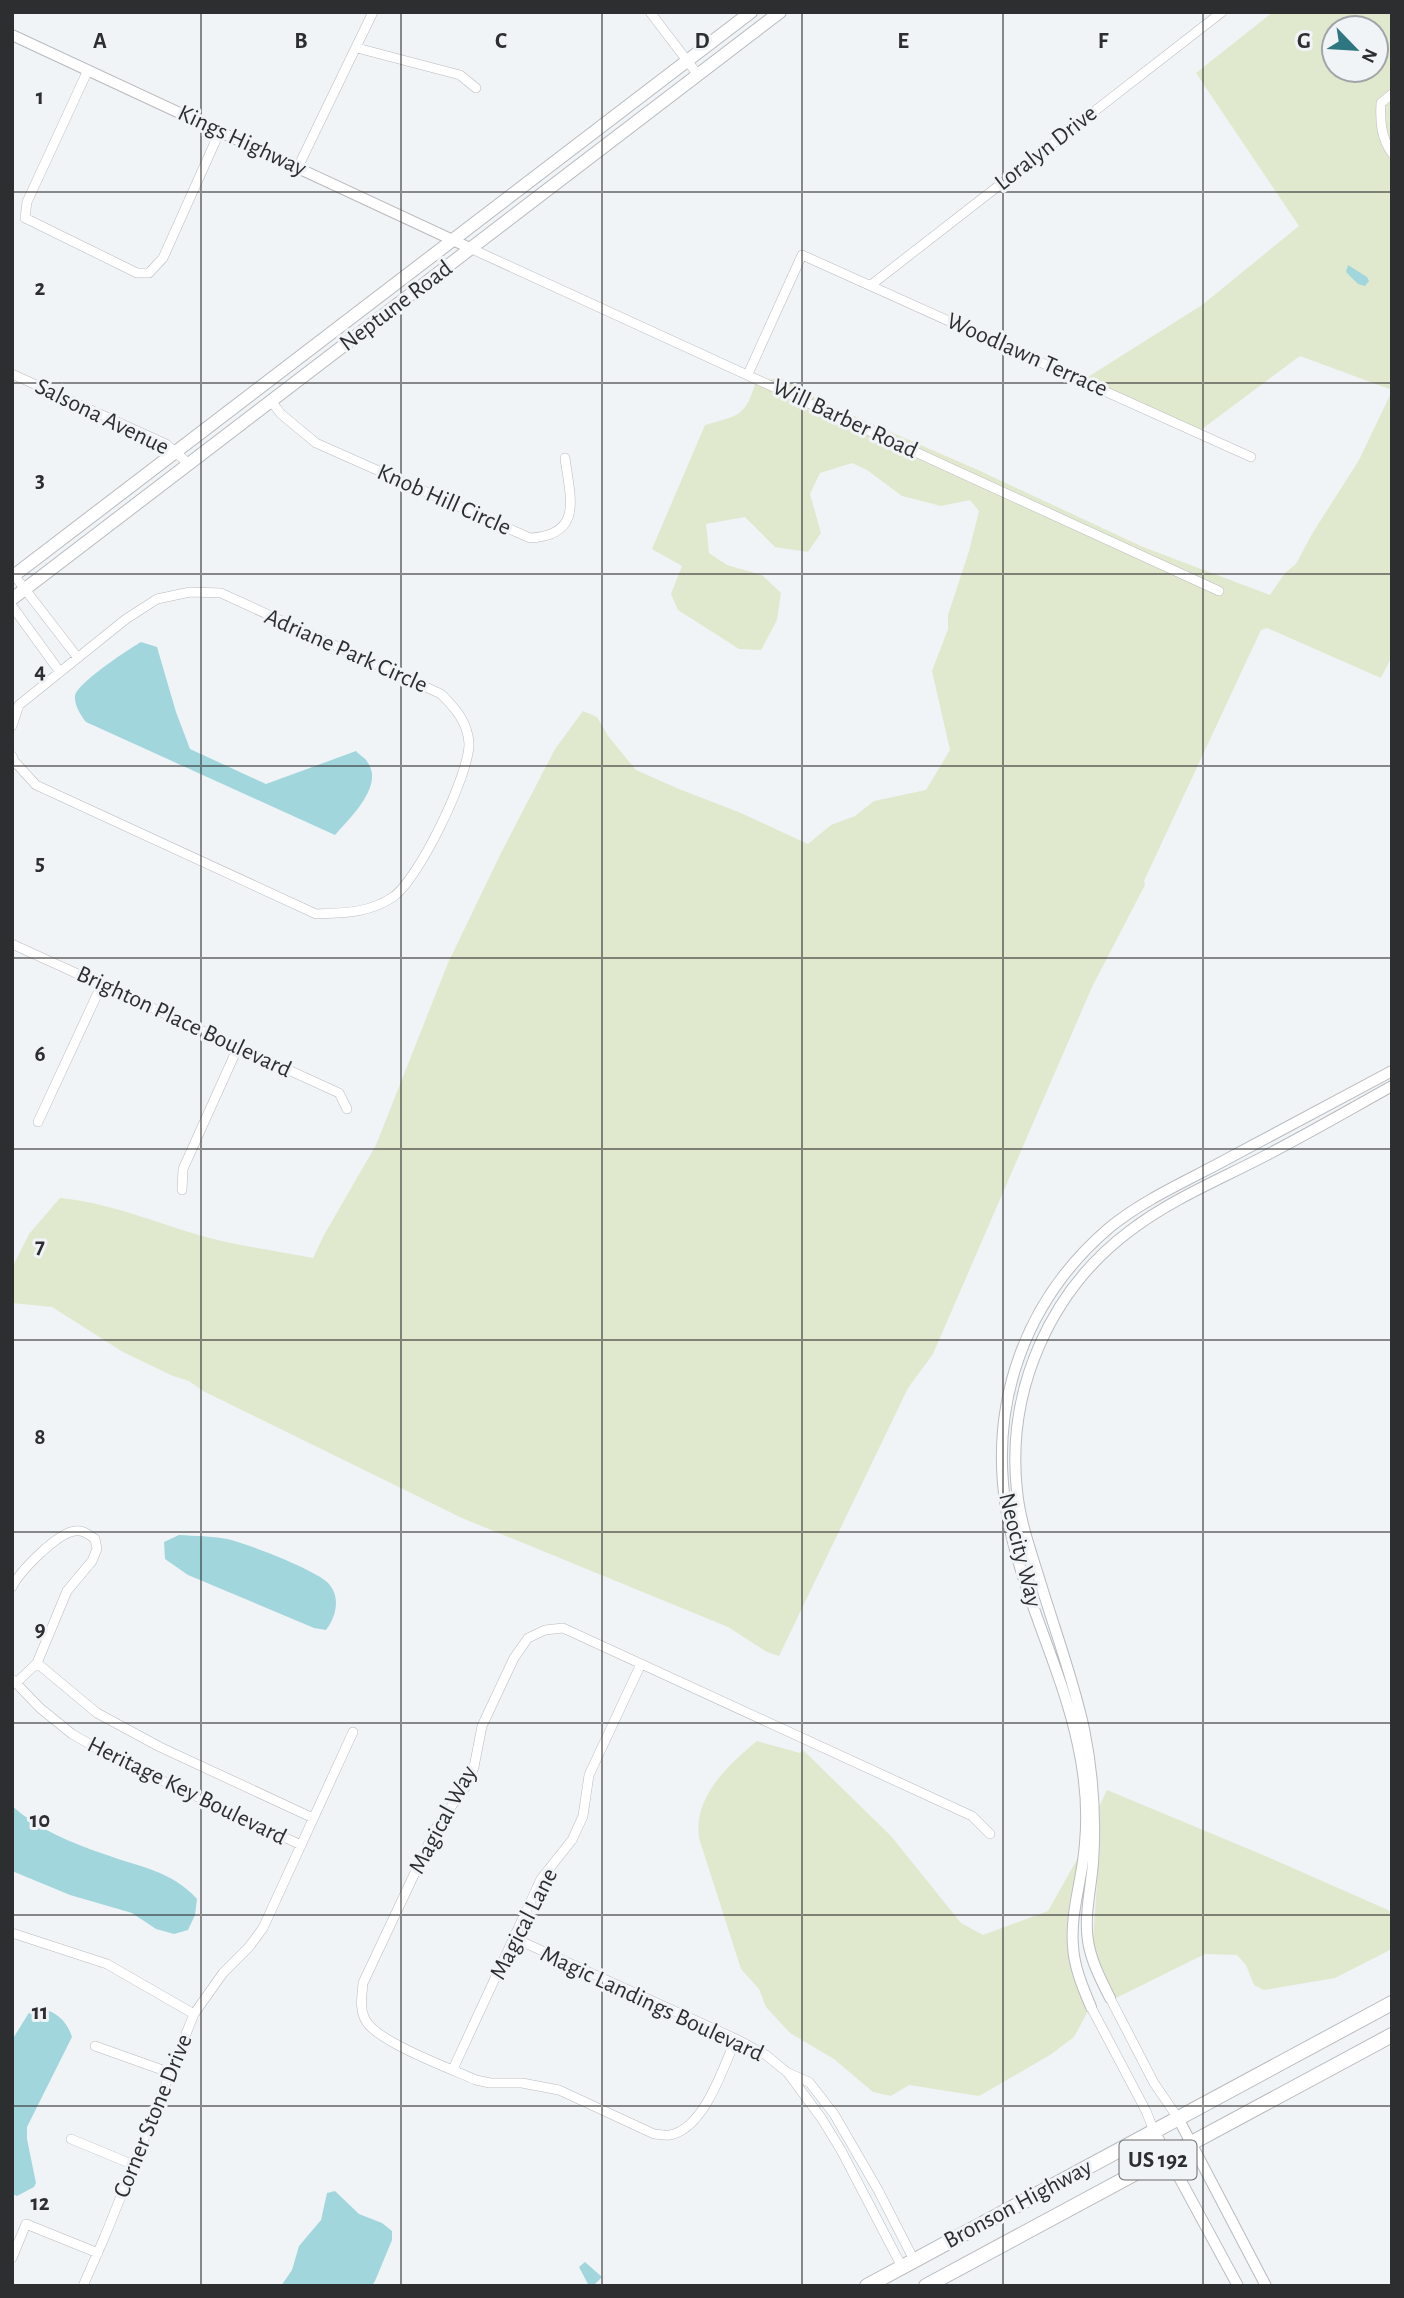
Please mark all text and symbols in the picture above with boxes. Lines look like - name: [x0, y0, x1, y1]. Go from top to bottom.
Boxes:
- north arrow: [1320, 14, 1390, 84]
- text: A: [93, 30, 107, 53]
- text: B: [294, 30, 308, 53]
- text: C: [495, 30, 507, 53]
- text: D: [694, 30, 710, 53]
- text: E: [897, 30, 909, 53]
- text: F: [1098, 30, 1109, 53]
- text: G: [1297, 30, 1311, 53]
- text: N: [1358, 46, 1380, 66]
- text: 1: [36, 86, 44, 109]
- street label: Kings Highway: [174, 101, 310, 181]
- street label: Loralyn Drive: [990, 101, 1102, 195]
- street label: Neptune Road: [335, 256, 457, 356]
- text: 2: [35, 277, 46, 300]
- street label: Woodlawn Terrace: [943, 309, 1111, 401]
- street label: Salsona Avenue: [31, 374, 173, 460]
- street label: Will Barber Road: [769, 375, 921, 463]
- street label: Knob Hill Circle: [374, 460, 514, 540]
- text: 3: [35, 469, 45, 492]
- street label: Adriane Park Circle: [261, 604, 431, 698]
- text: 4: [34, 660, 46, 683]
- text: 5: [35, 852, 45, 875]
- street label: Brighton Place Boulevard: [73, 962, 295, 1082]
- text: 6: [34, 1043, 46, 1066]
- text: 7: [35, 1235, 45, 1258]
- text: 8: [34, 1426, 46, 1449]
- street label: Neocity Way: [994, 1490, 1046, 1610]
- text: 9: [34, 1618, 46, 1641]
- street label: Heritage Key Boulevard: [84, 1732, 290, 1850]
- street label: Magical Way: [405, 1762, 481, 1878]
- text: 10: [30, 1809, 50, 1832]
- street label: Magical Lane: [486, 1864, 562, 1984]
- street label: Magic Landings Boulevard: [537, 1942, 767, 2066]
- text: 11: [32, 2001, 48, 2024]
- street label: Corner Stone Drive: [109, 2031, 197, 2201]
- road number: US 192: [1120, 2140, 1196, 2180]
- street label: Bronson Highway: [940, 2155, 1096, 2253]
- text: 12: [30, 2192, 50, 2215]

